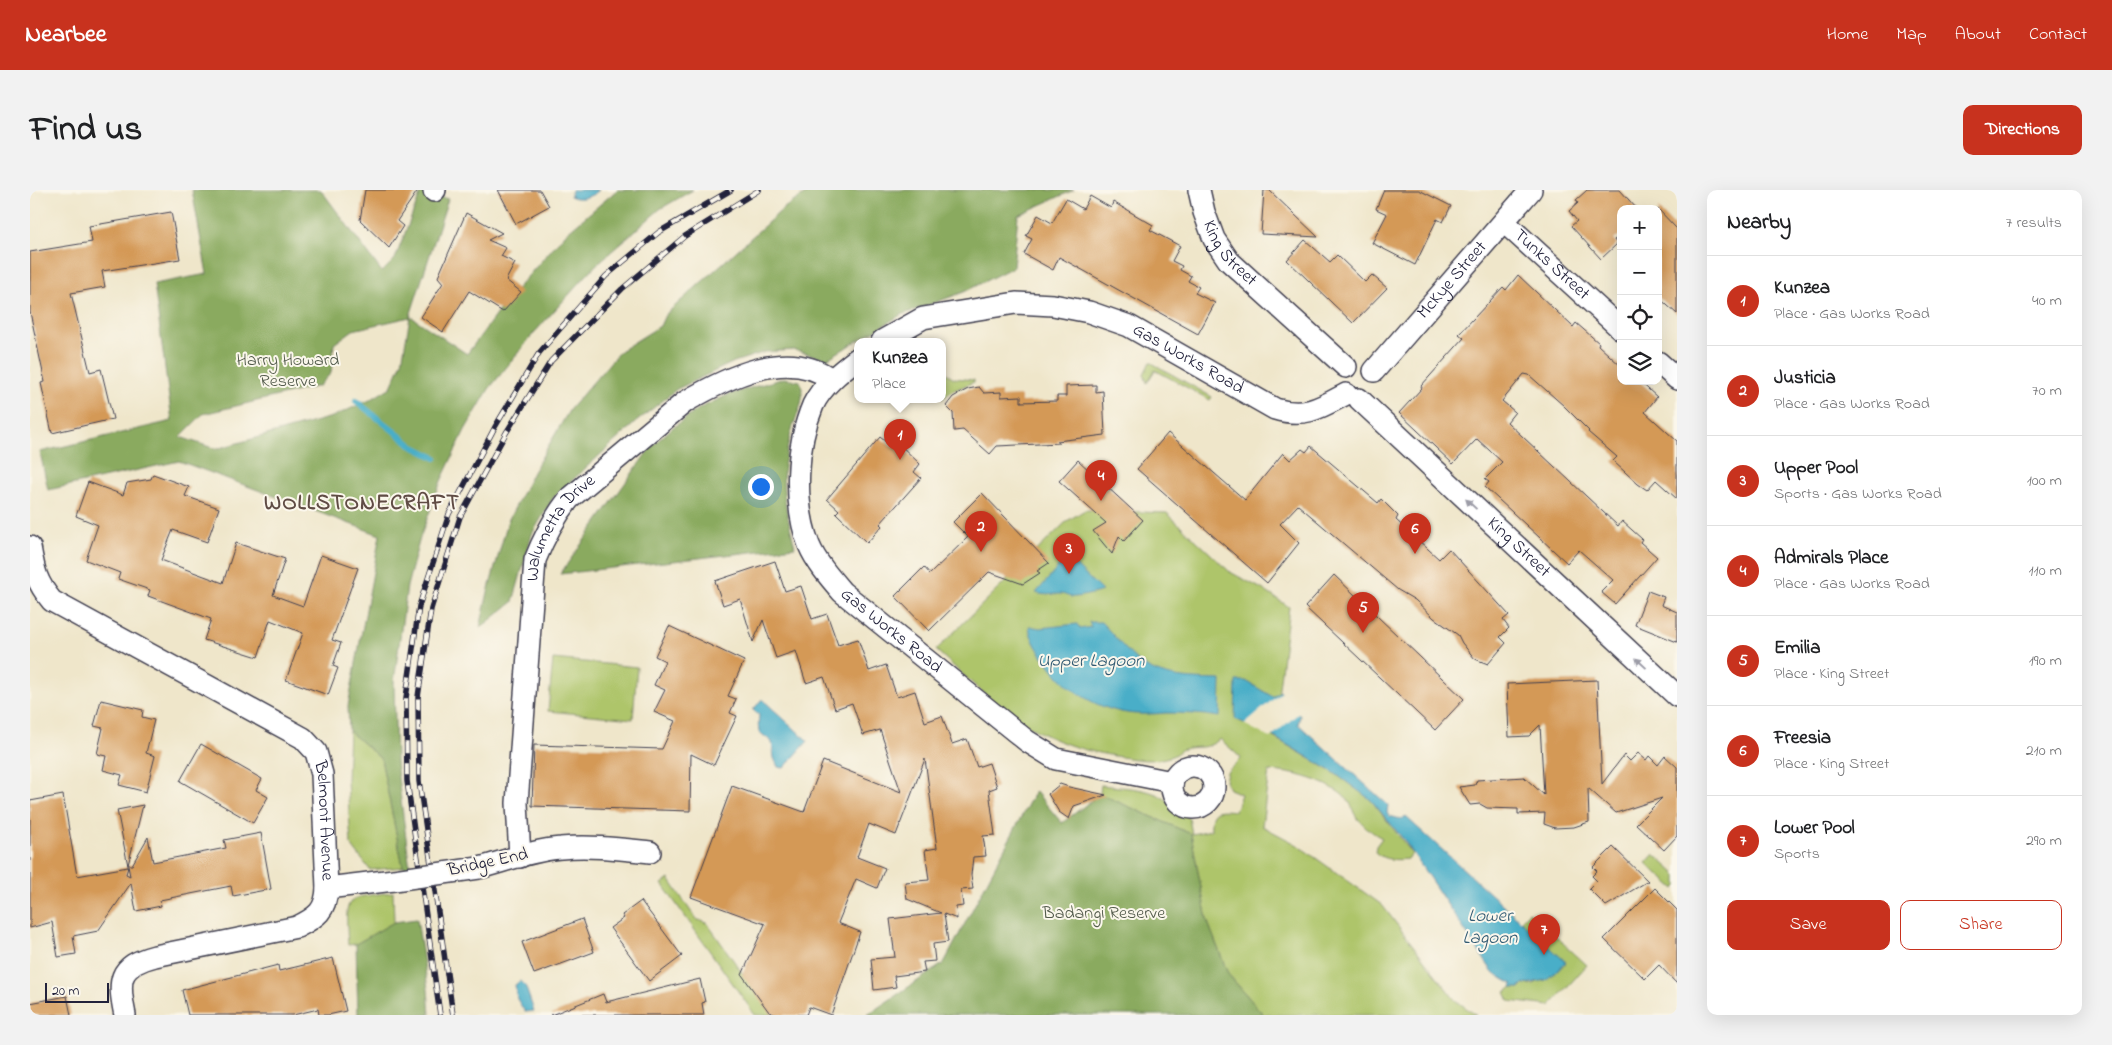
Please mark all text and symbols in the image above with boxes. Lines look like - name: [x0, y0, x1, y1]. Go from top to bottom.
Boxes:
- text: Nearbee: [25, 18, 107, 53]
- text: Home: [1827, 22, 1868, 48]
- text: Map: [1896, 22, 1927, 48]
- text: About: [1955, 22, 2001, 48]
- text: Contact: [2029, 22, 2087, 48]
- text: Find us: [30, 105, 142, 156]
- button: Directions: [1963, 105, 2082, 155]
- map controls: [1617, 205, 1662, 385]
- button: +: [1617, 205, 1662, 250]
- text: Nearby: [1727, 208, 1791, 238]
- text: 7 results: [2006, 211, 2062, 235]
- street label: King Street: [1195, 217, 1263, 293]
- street label: Tunks Street: [1507, 223, 1595, 307]
- street label: McKye Street: [1411, 236, 1494, 325]
- button: −: [1617, 250, 1662, 295]
- text: Kunzea: [1774, 275, 1830, 302]
- text: 1: [1740, 289, 1746, 313]
- text: 40 m: [2032, 289, 2062, 313]
- button: locate: [1617, 295, 1662, 340]
- text: Place · Gas Works Road: [1774, 302, 1930, 326]
- street label: Gas Works Road: [1127, 317, 1248, 401]
- popup: [854, 338, 946, 403]
- button: layers: [1617, 340, 1662, 385]
- text: Kunzea: [872, 345, 928, 372]
- park label: Harry Howard Reserve: [237, 348, 339, 395]
- text: Justicia: [1774, 365, 1836, 392]
- text: Place: [872, 372, 906, 396]
- text: 2: [1739, 379, 1747, 403]
- text: 70 m: [2032, 379, 2062, 403]
- text: Place · Gas Works Road: [1774, 392, 1930, 416]
- pin: 1: [884, 419, 916, 460]
- text: Upper Pool: [1774, 455, 1858, 482]
- pin: 4: [1085, 460, 1117, 501]
- street label: Walumetta Drive: [520, 468, 602, 582]
- text: 3: [1740, 469, 1746, 493]
- text: 100 m: [2027, 469, 2062, 493]
- your location: [748, 474, 774, 500]
- text: Sports · Gas Works Road: [1774, 482, 1942, 506]
- district label: WOLLSTONECRAFT: [264, 488, 460, 520]
- one-way arrow: [1466, 498, 1478, 510]
- pin: 2: [965, 511, 997, 552]
- street label: King Street: [1481, 511, 1556, 584]
- pin: 6: [1399, 513, 1431, 554]
- pin: 3: [1053, 533, 1085, 574]
- text: Admirals Place: [1774, 545, 1889, 572]
- text: 4: [1740, 559, 1746, 583]
- text: 110 m: [2028, 559, 2062, 583]
- text: Place · Gas Works Road: [1774, 572, 1930, 596]
- street label: Gas Works Road: [834, 582, 947, 680]
- pin: 5: [1347, 592, 1379, 633]
- text: Emilia: [1774, 635, 1821, 662]
- water label: Upper Lagoon: [1038, 648, 1145, 676]
- text: 5: [1738, 649, 1748, 673]
- text: 190 m: [2029, 649, 2062, 673]
- one-way arrow: [1636, 657, 1648, 669]
- text: Place · King Street: [1774, 662, 1889, 686]
- text: Freesia: [1774, 725, 1831, 752]
- text: 6: [1739, 739, 1747, 763]
- text: 210 m: [2026, 739, 2062, 763]
- text: Place · King Street: [1774, 752, 1889, 776]
- street label: Belmont Avenue: [306, 757, 340, 882]
- text: Lower Pool: [1774, 815, 1855, 842]
- text: 7: [1740, 829, 1746, 853]
- text: 290 m: [2026, 829, 2062, 853]
- street label: Bridge End: [444, 842, 531, 885]
- text: Sports: [1774, 842, 1820, 866]
- button: Save: [1727, 900, 1890, 950]
- button: Share: [1900, 900, 2062, 950]
- park label: Badangi Reserve: [1042, 901, 1166, 928]
- water label: Lower Lagoon: [1463, 903, 1518, 953]
- pin: 7: [1528, 914, 1560, 955]
- scale bar: [45, 980, 109, 1003]
- text: 20 m: [52, 981, 79, 1002]

